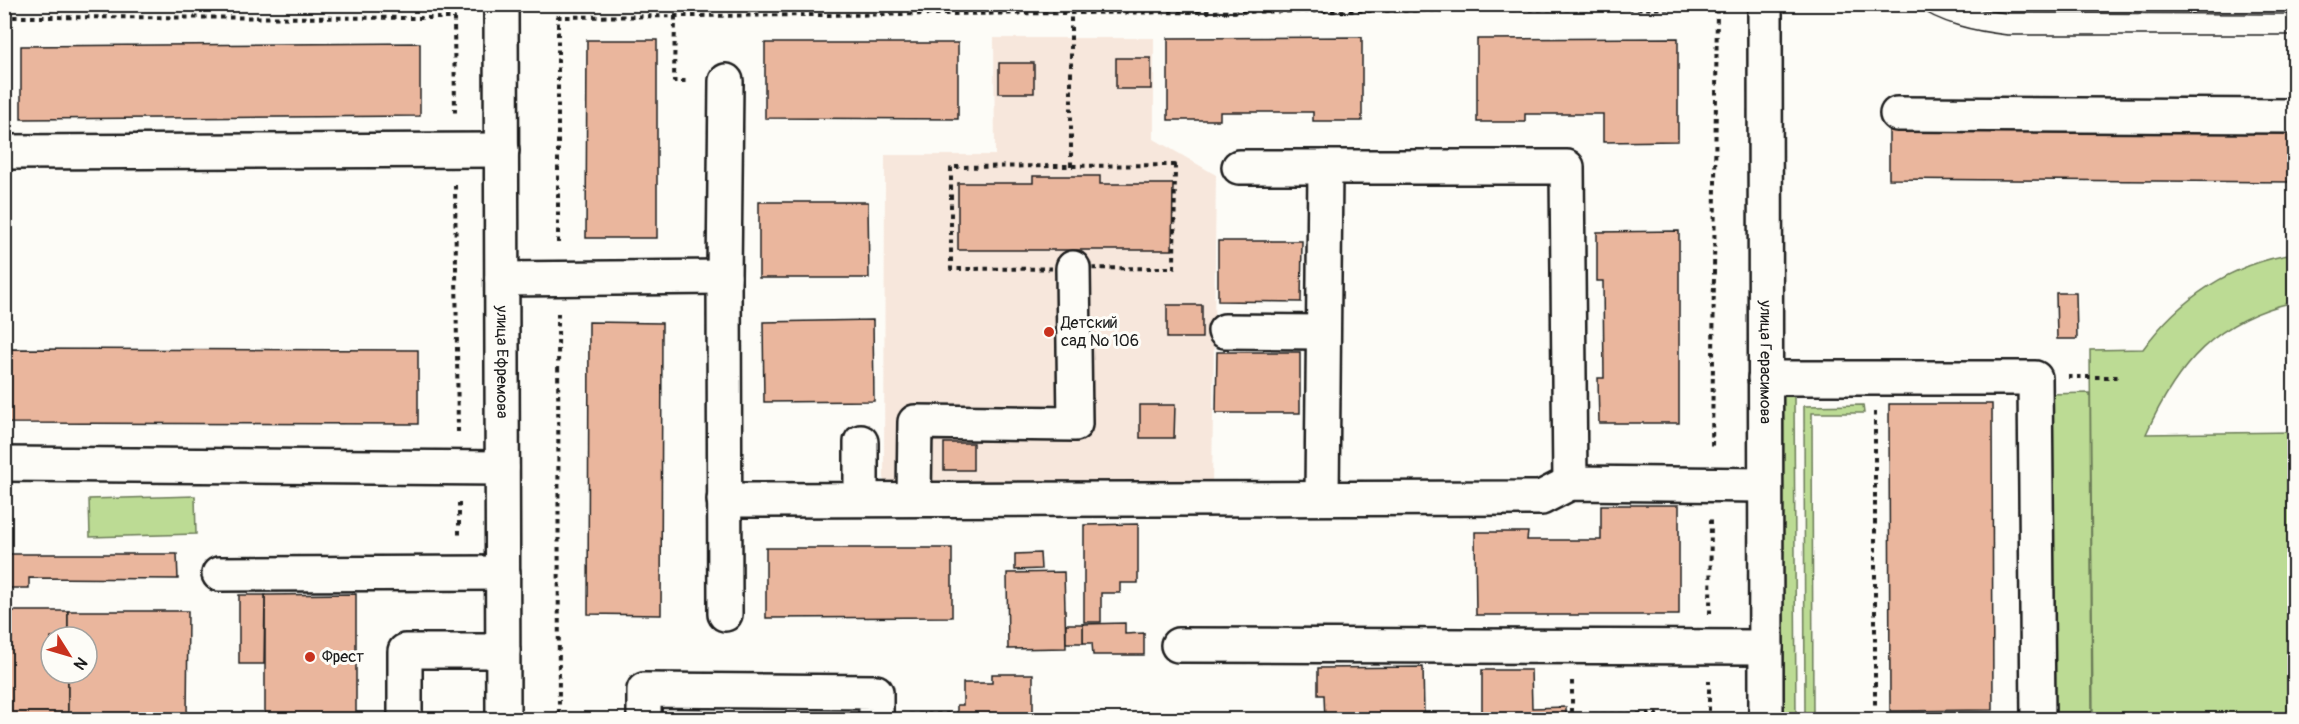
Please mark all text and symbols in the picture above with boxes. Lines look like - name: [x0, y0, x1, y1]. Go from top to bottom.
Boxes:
- street label: улица Герасимова: [1755, 299, 1776, 424]
- street label: улица Ефремова: [492, 305, 512, 418]
- place label: Детский сад № 106: [1060, 313, 1139, 351]
- marker: Детский сад № 106: [1042, 325, 1056, 339]
- north arrow: [39, 625, 99, 685]
- place label: Фрест: [322, 647, 364, 667]
- marker: Фрест: [303, 650, 317, 664]
- text: N: [69, 653, 91, 674]

